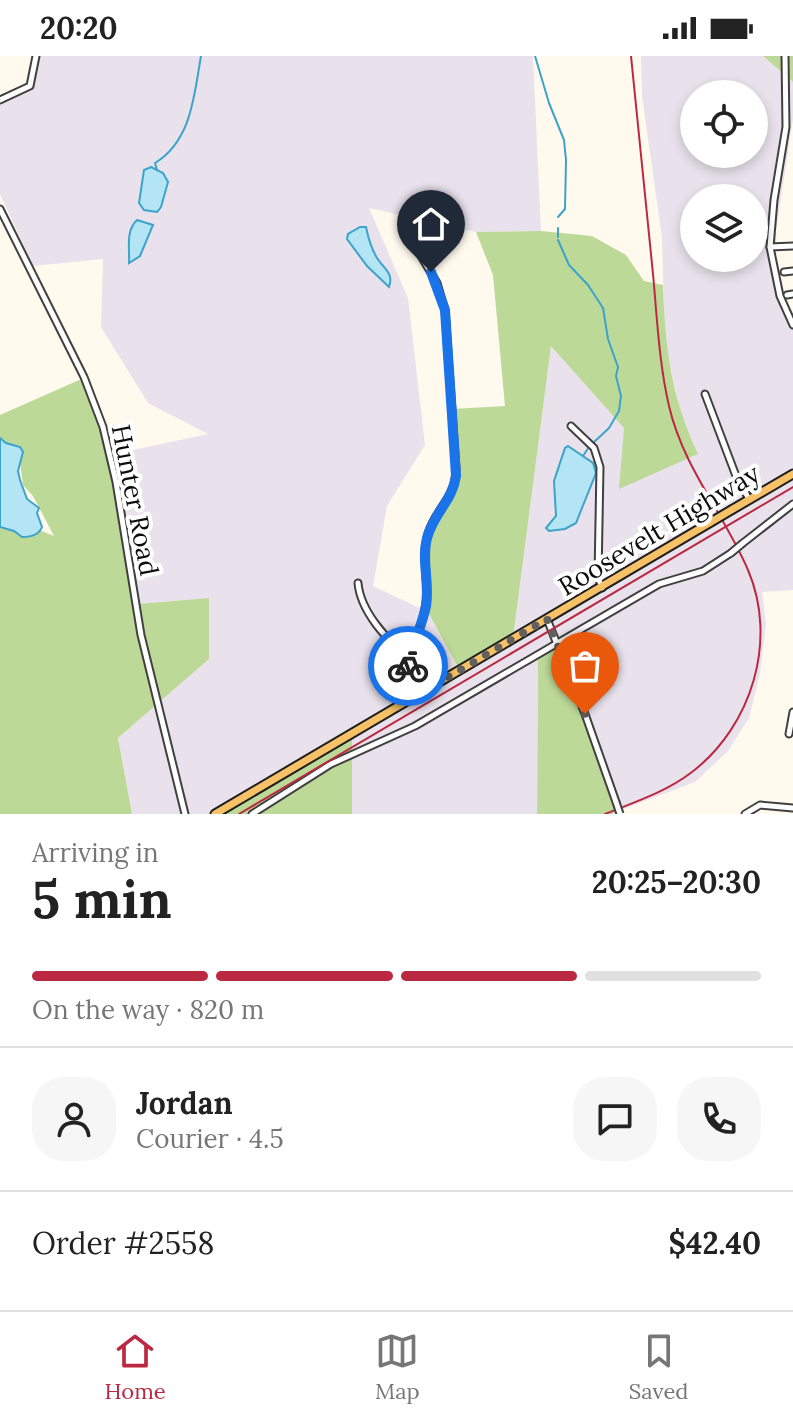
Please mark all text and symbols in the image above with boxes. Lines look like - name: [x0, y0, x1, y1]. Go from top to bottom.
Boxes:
- text: 20:20: [40, 9, 118, 47]
- map controls: [680, 80, 768, 272]
- button: locate: [680, 80, 768, 168]
- button: layers: [680, 184, 768, 272]
- pin: [397, 190, 465, 272]
- icon: home: [409, 202, 453, 246]
- street label: Hunter Road: [105, 421, 166, 578]
- street label: Roosevelt Highway: [552, 456, 766, 603]
- courier: [368, 626, 448, 706]
- pin: [551, 632, 619, 714]
- icon: bike: [386, 644, 430, 688]
- icon: bag: [563, 644, 607, 688]
- text: Arriving in: [32, 836, 159, 869]
- text: 20:25–20:30: [592, 863, 761, 901]
- text: 5 min: [32, 866, 172, 932]
- text: On the way · 820 m: [32, 993, 264, 1026]
- button: person: [32, 1077, 116, 1161]
- button: chat: [573, 1077, 657, 1161]
- button: phone: [677, 1077, 761, 1161]
- text: Jordan: [136, 1084, 233, 1122]
- text: Courier · 4.5: [136, 1122, 284, 1155]
- text: Order #2558: [32, 1224, 214, 1262]
- text: $42.40: [668, 1224, 761, 1262]
- tab: Home: [105, 1329, 166, 1405]
- tab: Map: [375, 1329, 420, 1405]
- tab: Saved: [629, 1329, 688, 1405]

